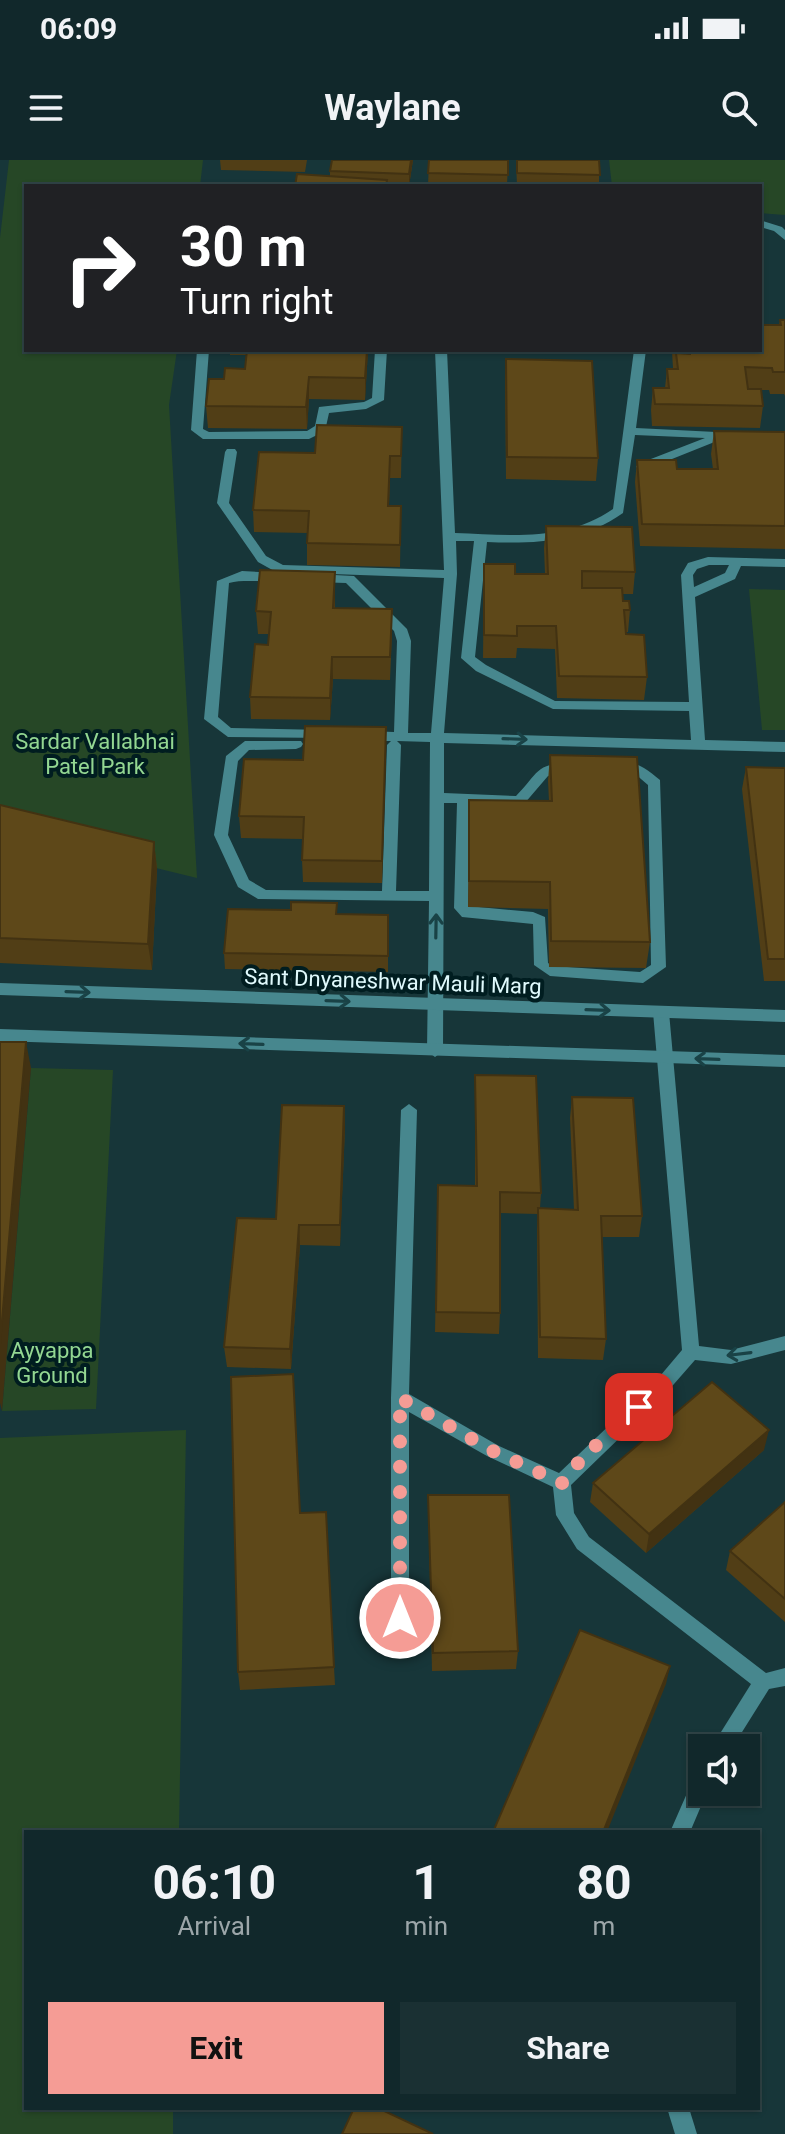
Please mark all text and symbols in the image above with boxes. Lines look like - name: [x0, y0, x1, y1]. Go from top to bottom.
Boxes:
- text: 06:09: [40, 11, 117, 46]
- icon: menu: [24, 86, 68, 130]
- icon: search: [717, 86, 761, 130]
- text: Waylane: [324, 87, 461, 129]
- text: 30 m: [180, 214, 307, 280]
- icon: right: [48, 216, 152, 320]
- text: Turn right: [180, 281, 333, 323]
- park label: Sardar Vallabhai Patel Park: [15, 729, 175, 779]
- one-way arrow: [501, 732, 528, 747]
- one-way arrow: [428, 913, 443, 940]
- street label: Sant Dnyaneshwar Mauli Marg: [244, 964, 542, 999]
- one-way arrow: [64, 984, 91, 999]
- one-way arrow: [324, 993, 351, 1008]
- one-way arrow: [584, 1002, 611, 1017]
- one-way arrow: [238, 1037, 265, 1052]
- one-way arrow: [694, 1051, 721, 1067]
- park label: Ayyappa Ground: [10, 1338, 94, 1388]
- one-way arrow: [727, 1347, 752, 1362]
- pin: [605, 1373, 673, 1441]
- icon: arrive: [617, 1385, 661, 1429]
- position arrow: [358, 1576, 442, 1660]
- map controls: [688, 1734, 760, 1806]
- button: sound: [688, 1734, 760, 1806]
- text: 06:10: [152, 1854, 276, 1911]
- text: 1: [413, 1854, 440, 1911]
- text: 80: [576, 1854, 632, 1911]
- text: Arrival: [177, 1911, 251, 1941]
- text: min: [405, 1911, 448, 1941]
- text: m: [593, 1911, 615, 1941]
- button: Exit: [48, 2002, 384, 2094]
- button: Share: [400, 2002, 736, 2094]

